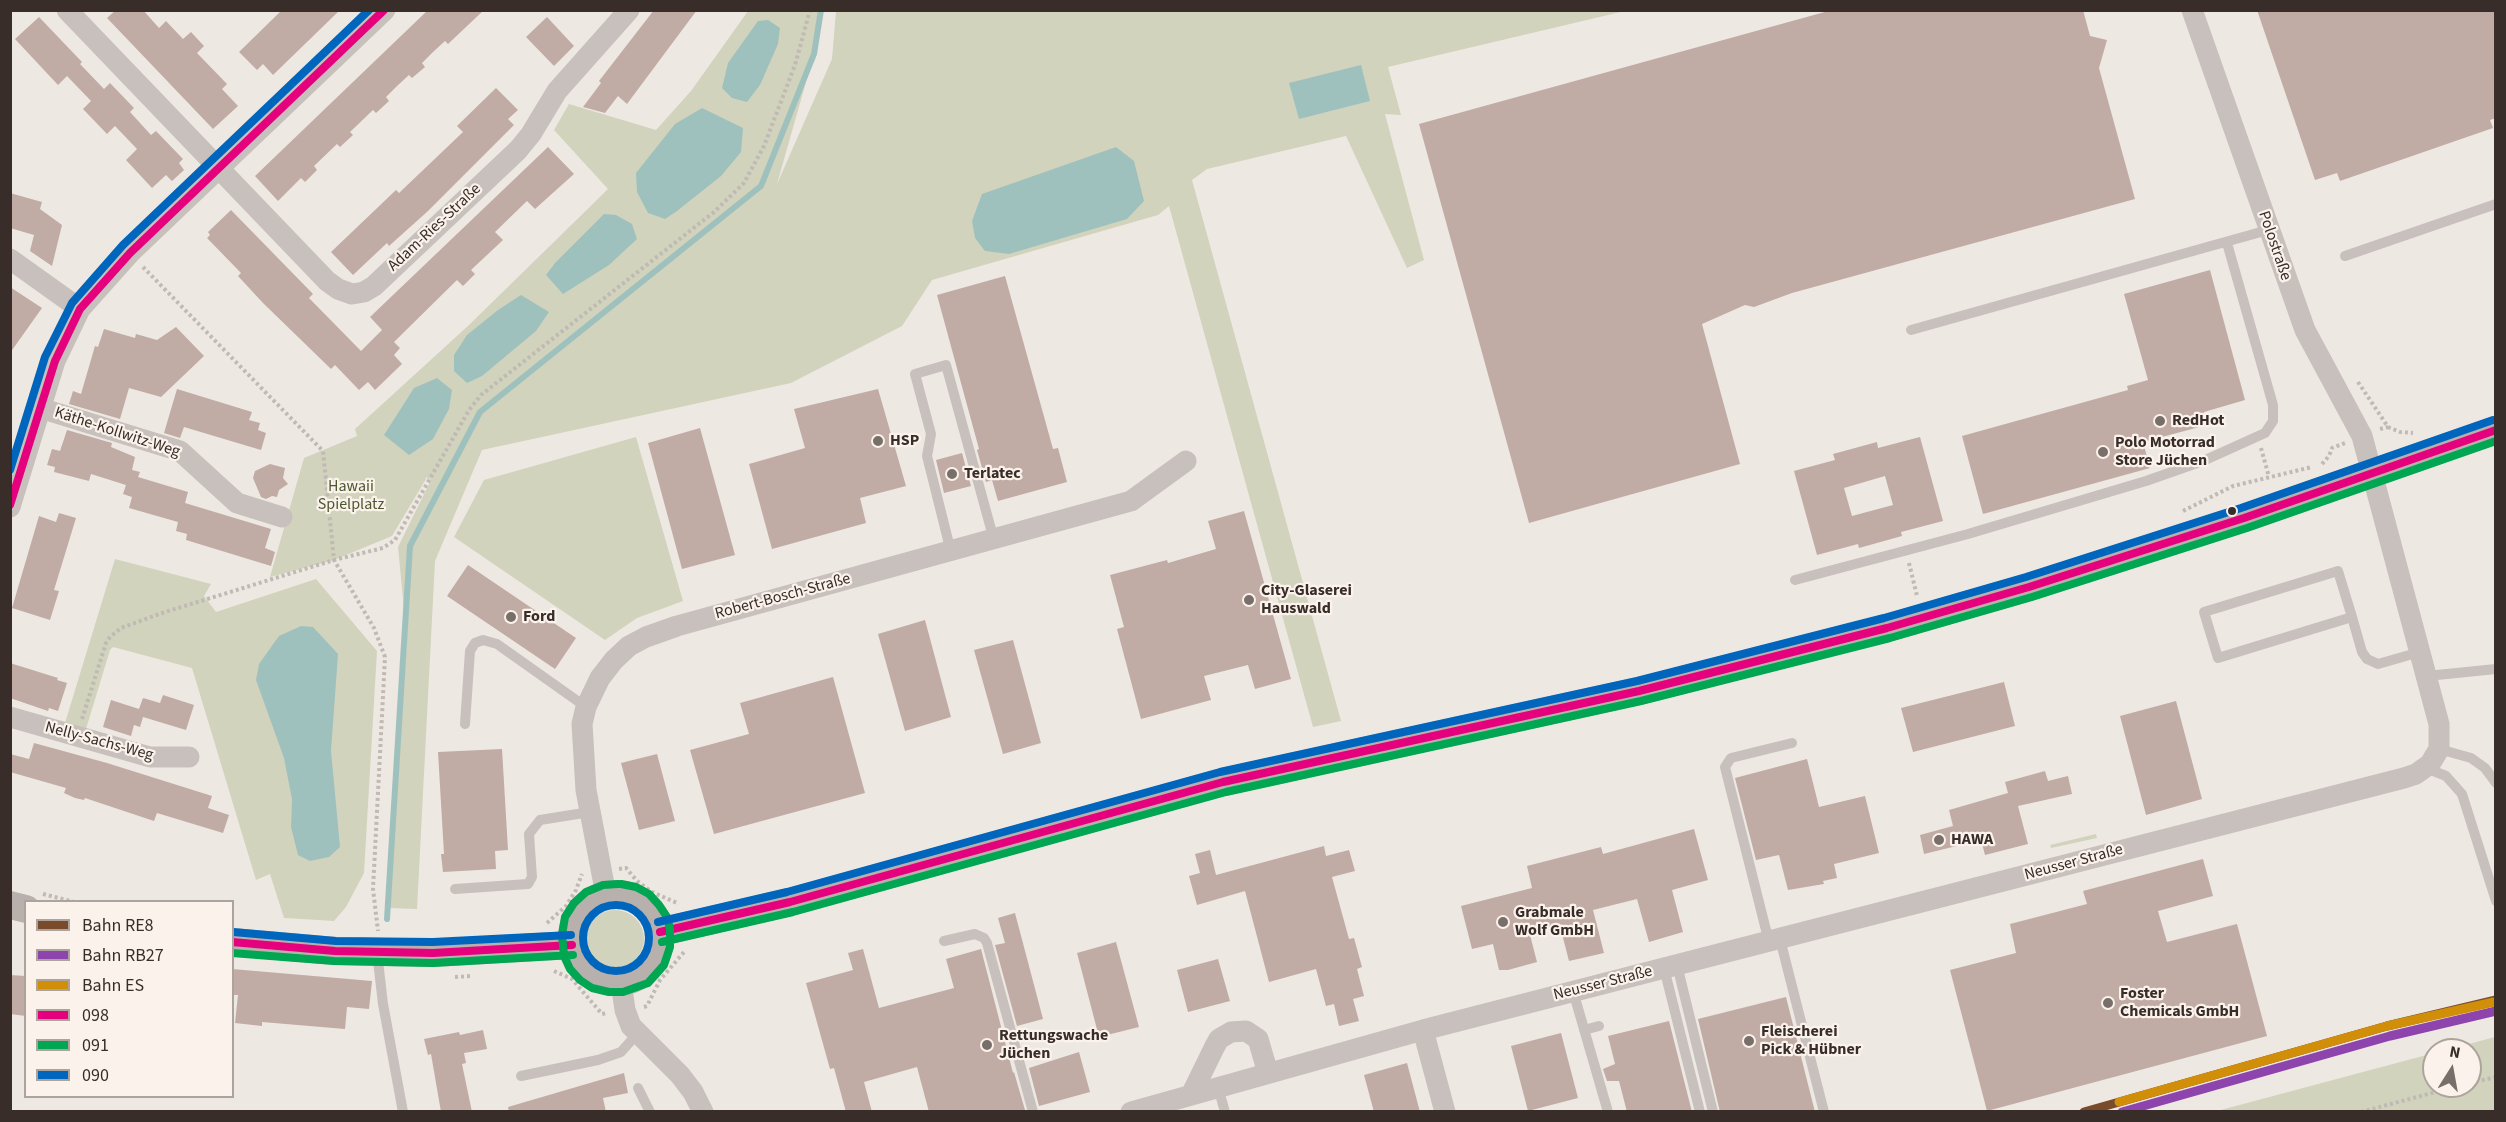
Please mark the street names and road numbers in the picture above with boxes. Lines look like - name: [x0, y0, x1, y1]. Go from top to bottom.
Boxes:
- street label: Adam-Ries-Straße: [384, 180, 486, 276]
- street label: Polostraße: [2253, 209, 2295, 283]
- street label: Käthe-Kollwitz-Weg: [52, 404, 182, 462]
- street label: Robert-Bosch-Straße: [713, 570, 853, 624]
- street label: Nelly-Sachs-Weg: [43, 718, 155, 766]
- street label: Neusser Straße: [2023, 841, 2125, 885]
- street label: Neusser Straße: [1552, 962, 1654, 1006]

